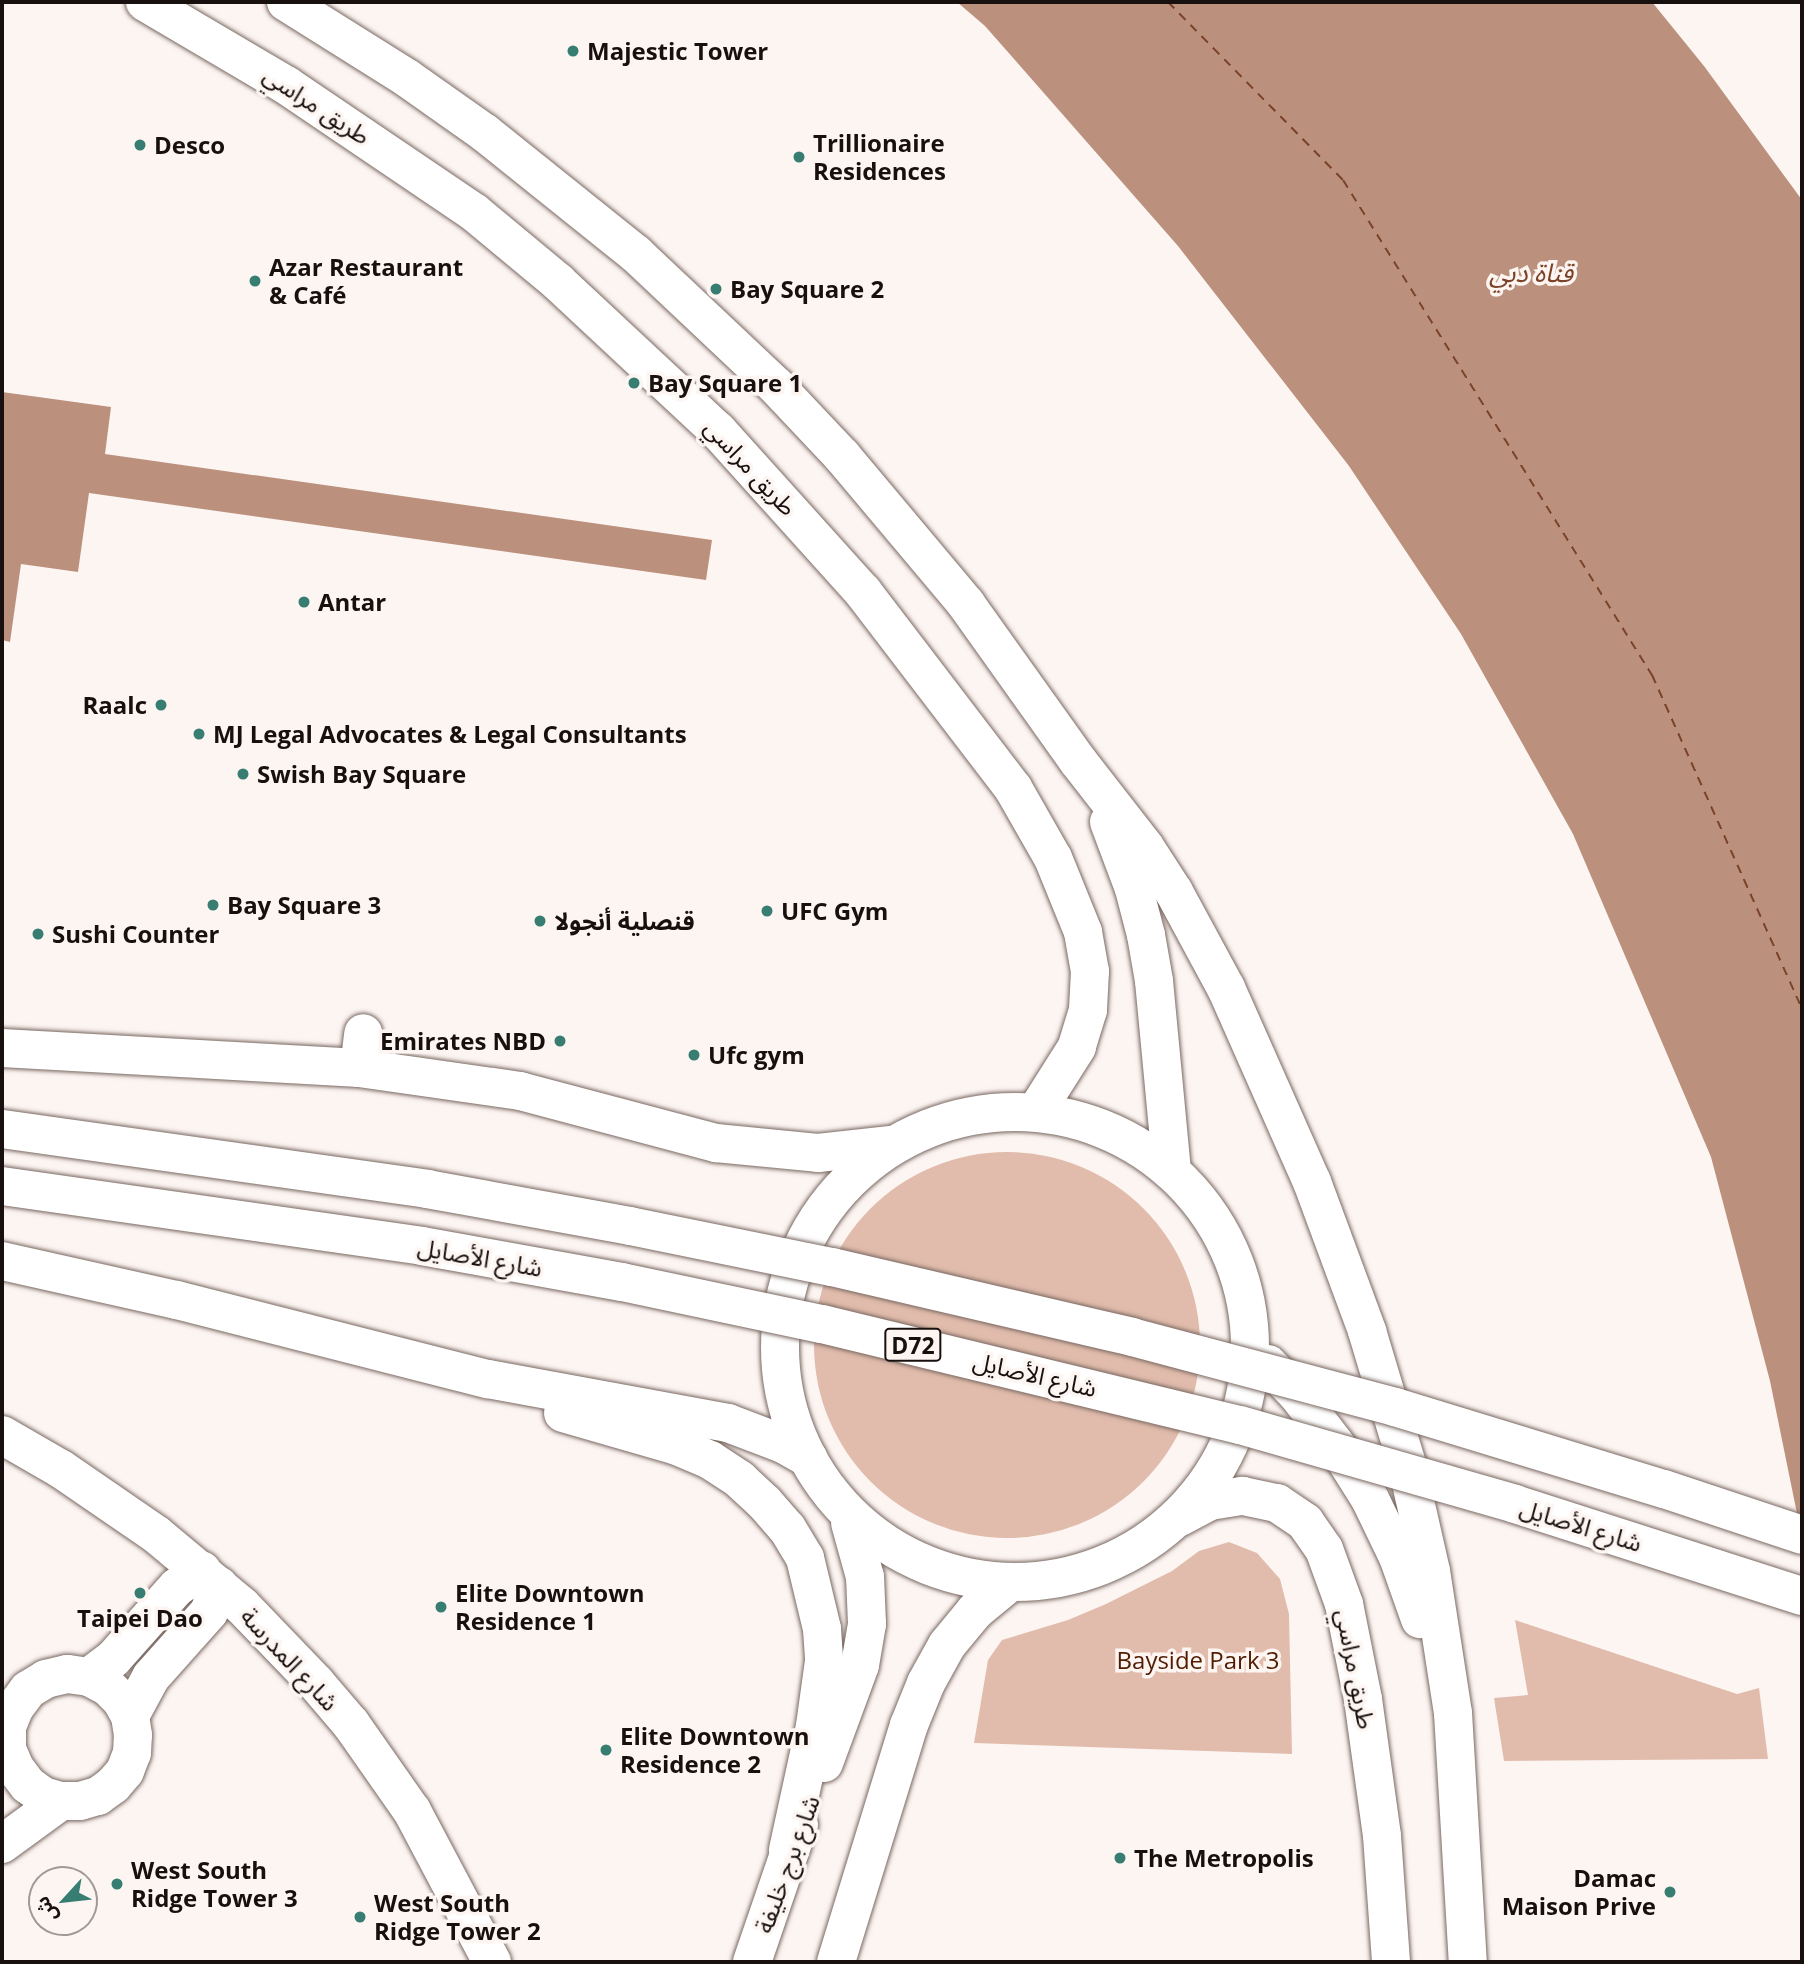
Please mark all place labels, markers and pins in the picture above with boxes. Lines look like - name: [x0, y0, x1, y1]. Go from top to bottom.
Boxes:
- place label: Majestic Tower: [587, 37, 768, 65]
- marker: Majestic Tower: [565, 43, 581, 59]
- place label: Trillionaire Residences: [813, 129, 946, 185]
- place label: Desco: [154, 131, 225, 159]
- marker: Desco: [132, 137, 148, 153]
- marker: Trillionaire Residences: [791, 149, 807, 165]
- place label: Azar Restaurant & Café: [269, 253, 463, 309]
- marker: Azar Restaurant & Café: [247, 273, 263, 289]
- place label: Bay Square 2: [730, 275, 884, 303]
- marker: Bay Square 2: [708, 281, 724, 297]
- place label: Bay Square 1: [648, 369, 802, 397]
- marker: Bay Square 1: [626, 375, 642, 391]
- place label: Antar: [318, 588, 386, 616]
- marker: Antar: [296, 594, 312, 610]
- place label: Raalc: [82, 691, 147, 719]
- marker: Raalc: [153, 697, 169, 713]
- place label: MJ Legal Advocates & Legal Consultants: [213, 720, 687, 748]
- marker: MJ Legal Advocates & Legal Consultants: [191, 726, 207, 742]
- place label: Swish Bay Square: [257, 760, 466, 788]
- marker: Swish Bay Square: [235, 766, 251, 782]
- place label: Bay Square 3: [227, 891, 381, 919]
- marker: Bay Square 3: [205, 897, 221, 913]
- place label: UFC Gym: [781, 897, 888, 925]
- marker: UFC Gym: [759, 903, 775, 919]
- place label: قنصلية أنجولا: [554, 907, 695, 935]
- marker: قنصلية أنجولا: [532, 913, 548, 929]
- place label: Sushi Counter: [52, 920, 219, 948]
- marker: Sushi Counter: [30, 926, 46, 942]
- place label: Emirates NBD: [380, 1027, 546, 1055]
- marker: Emirates NBD: [552, 1033, 568, 1049]
- place label: Ufc gym: [708, 1041, 805, 1069]
- marker: Ufc gym: [686, 1047, 702, 1063]
- place label: Elite Downtown Residence 1: [455, 1579, 644, 1635]
- marker: Taipei Dao: [132, 1585, 148, 1601]
- marker: Elite Downtown Residence 1: [433, 1599, 449, 1615]
- place label: Taipei Dao: [77, 1604, 203, 1632]
- place label: Elite Downtown Residence 2: [620, 1722, 809, 1778]
- marker: Elite Downtown Residence 2: [598, 1742, 614, 1758]
- place label: The Metropolis: [1134, 1844, 1314, 1872]
- marker: The Metropolis: [1112, 1850, 1128, 1866]
- place label: West South Ridge Tower 3: [131, 1856, 298, 1912]
- place label: Damac Maison Prive: [1502, 1864, 1656, 1920]
- marker: West South Ridge Tower 3: [109, 1876, 125, 1892]
- marker: Damac Maison Prive: [1662, 1884, 1678, 1900]
- place label: West South Ridge Tower 2: [374, 1889, 541, 1945]
- marker: West South Ridge Tower 2: [352, 1909, 368, 1925]

